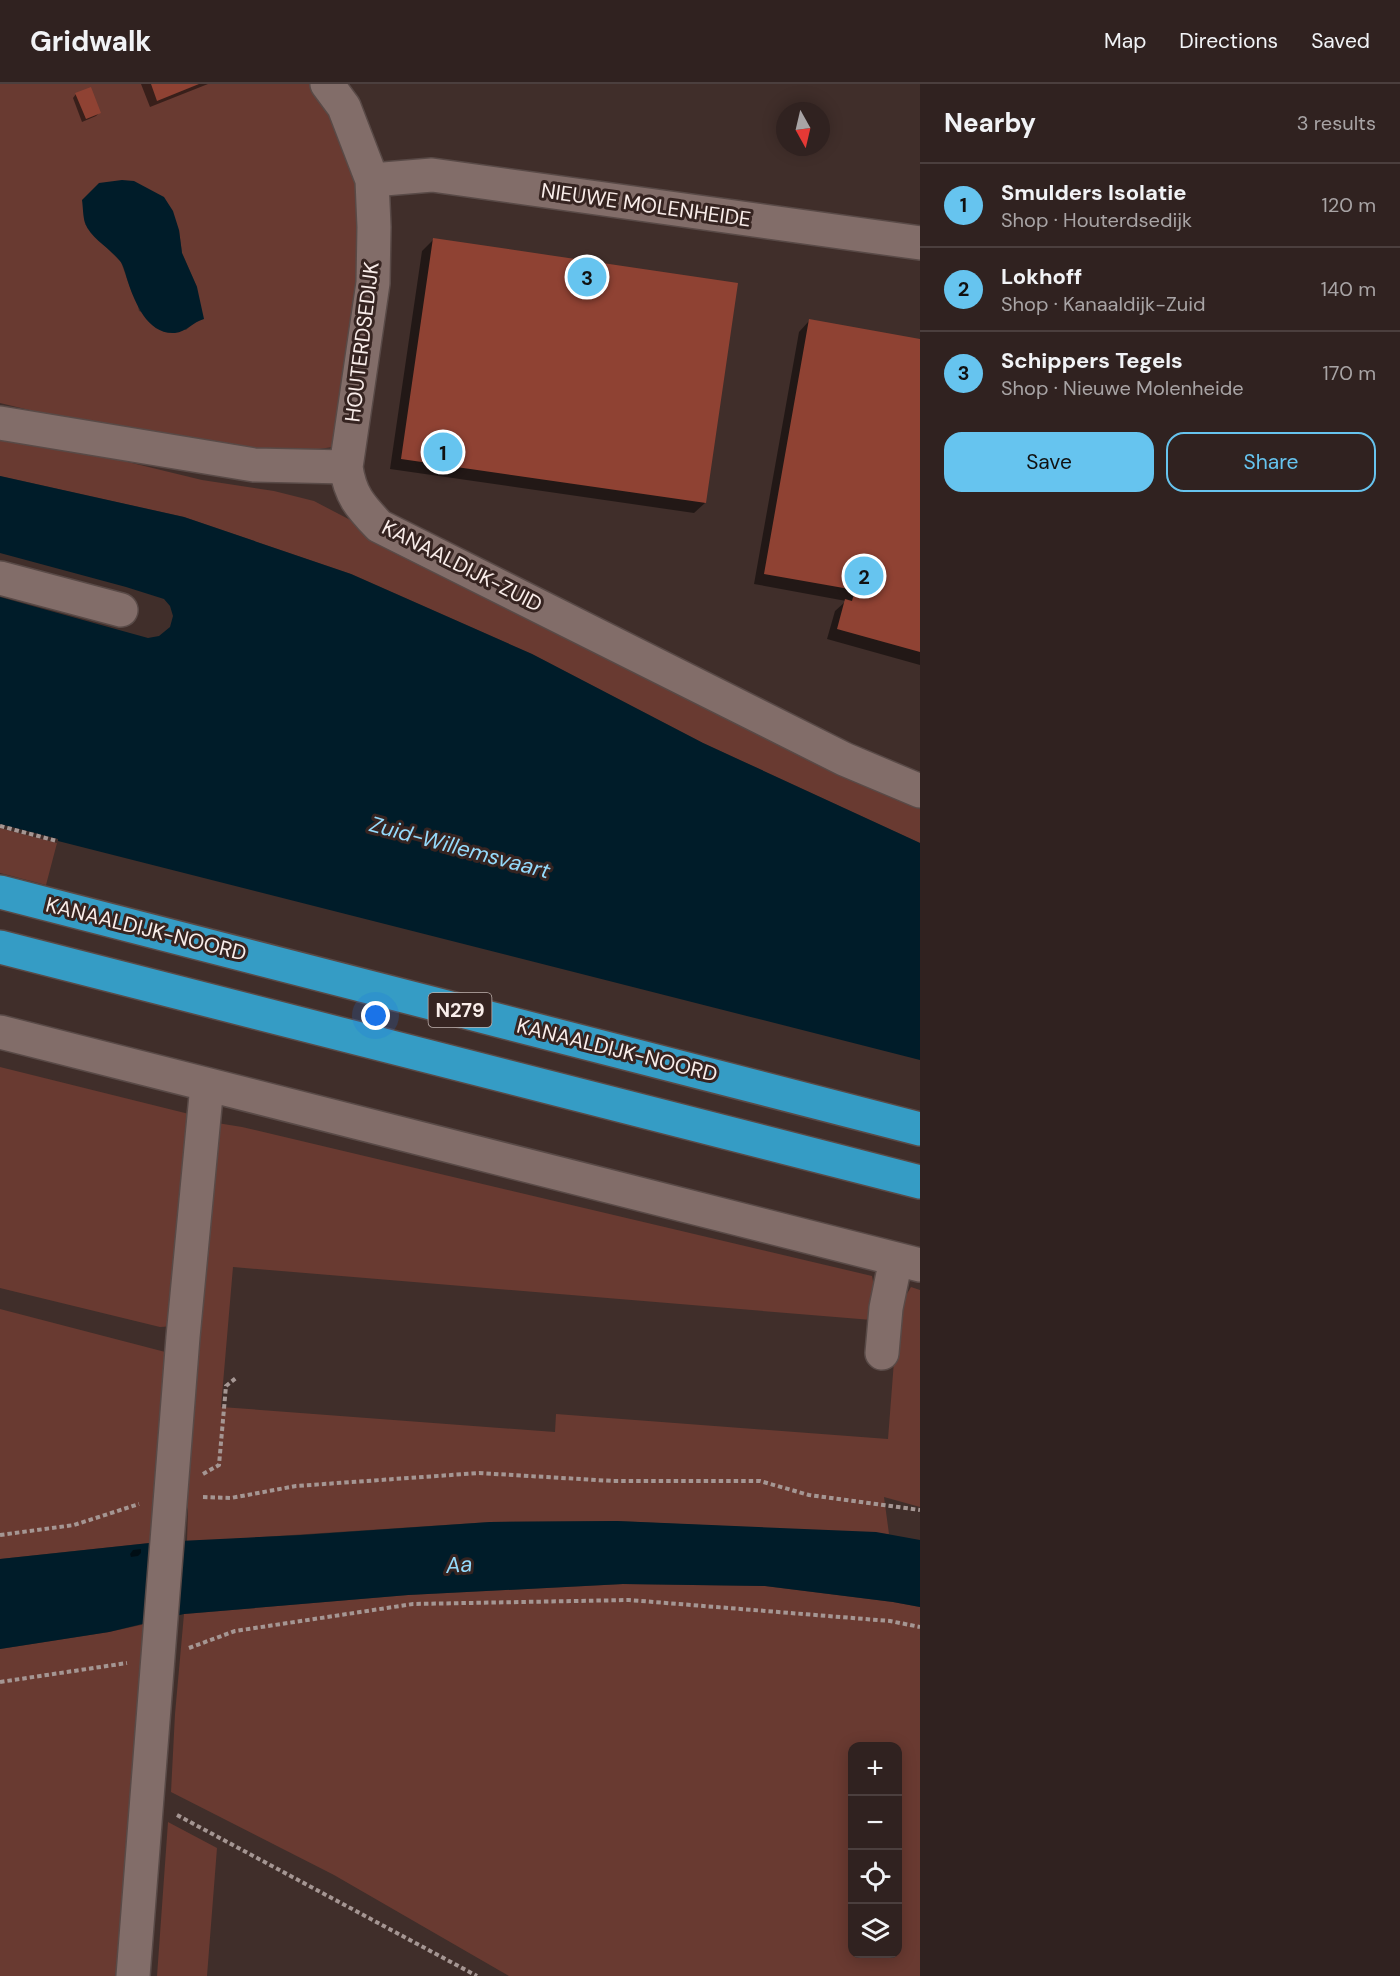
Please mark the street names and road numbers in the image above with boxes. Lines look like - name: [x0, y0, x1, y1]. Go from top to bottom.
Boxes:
- street label: NIEUWE MOLENHEIDE: [539, 176, 753, 234]
- street label: HOUTERDSEDIJK: [338, 260, 386, 424]
- street label: KANAALDIJK-ZUID: [377, 513, 547, 619]
- street label: KANAALDIJK-NOORD: [43, 891, 249, 967]
- road number: N279: [428, 993, 492, 1027]
- street label: KANAALDIJK-NOORD: [514, 1012, 720, 1088]

